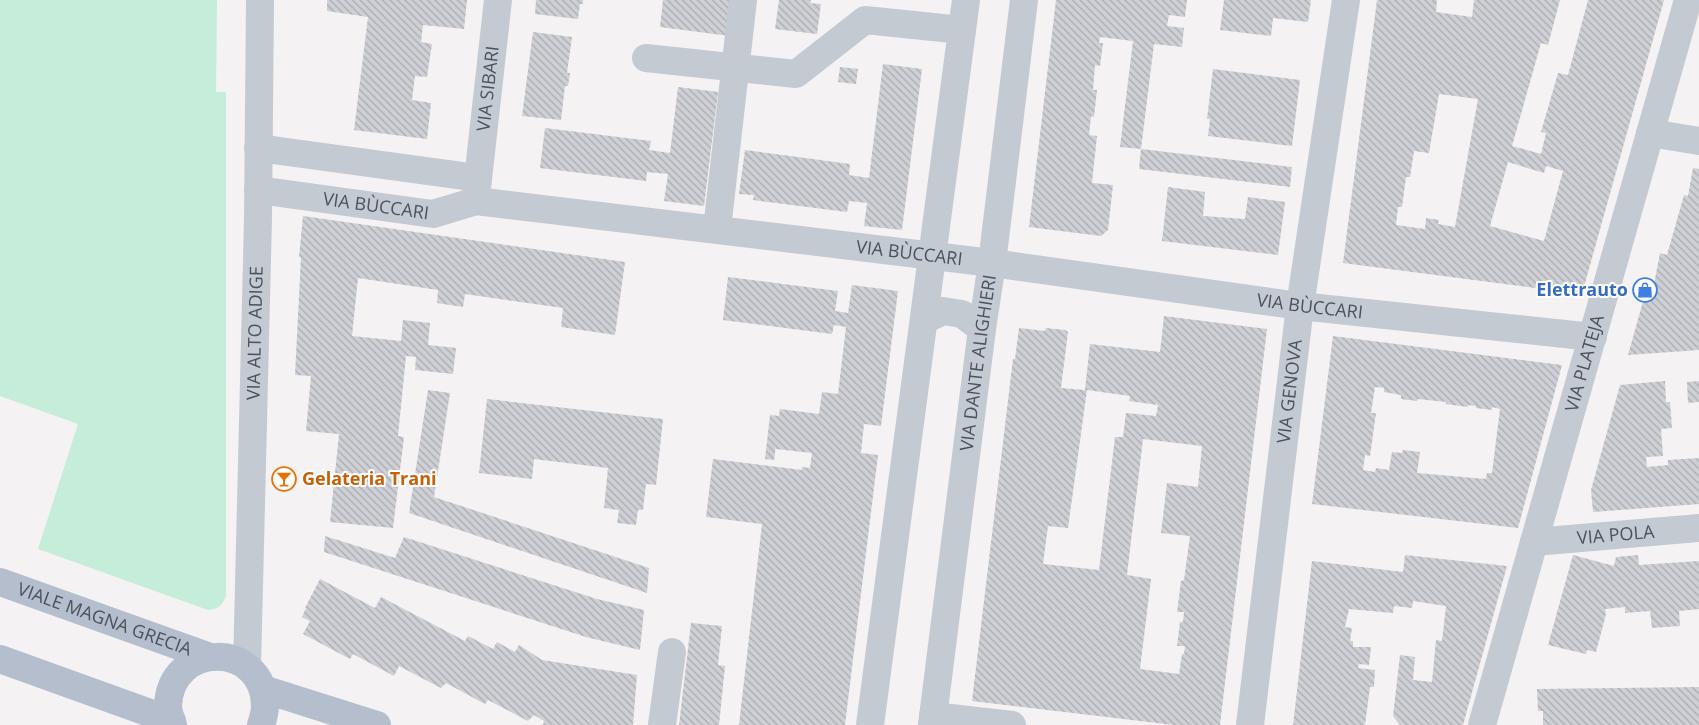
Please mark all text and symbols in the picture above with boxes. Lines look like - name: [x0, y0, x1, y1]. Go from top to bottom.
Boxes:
- street label: VIA SIBARI: [470, 45, 504, 133]
- street label: VIA BÙCCARI: [321, 186, 431, 224]
- street label: VIA BÙCCARI: [855, 234, 964, 270]
- street label: VIA ALTO ADIGE: [241, 266, 268, 400]
- street label: VIA DANTE ALIGHIERI: [954, 273, 1001, 452]
- place label: Elettrauto: [1536, 277, 1628, 301]
- shop icon: Elettrauto: [1632, 277, 1658, 303]
- street label: VIA BÙCCARI: [1255, 287, 1364, 324]
- street label: VIA PLATEJA: [1559, 311, 1609, 414]
- street label: VIA GENOVA: [1271, 337, 1307, 445]
- bar icon: Gelateria Trani: [271, 466, 297, 492]
- place label: Gelateria Trani: [302, 466, 437, 490]
- street label: VIA POLA: [1576, 519, 1656, 549]
- street label: VIALE MAGNA GRECIA: [14, 576, 196, 661]

